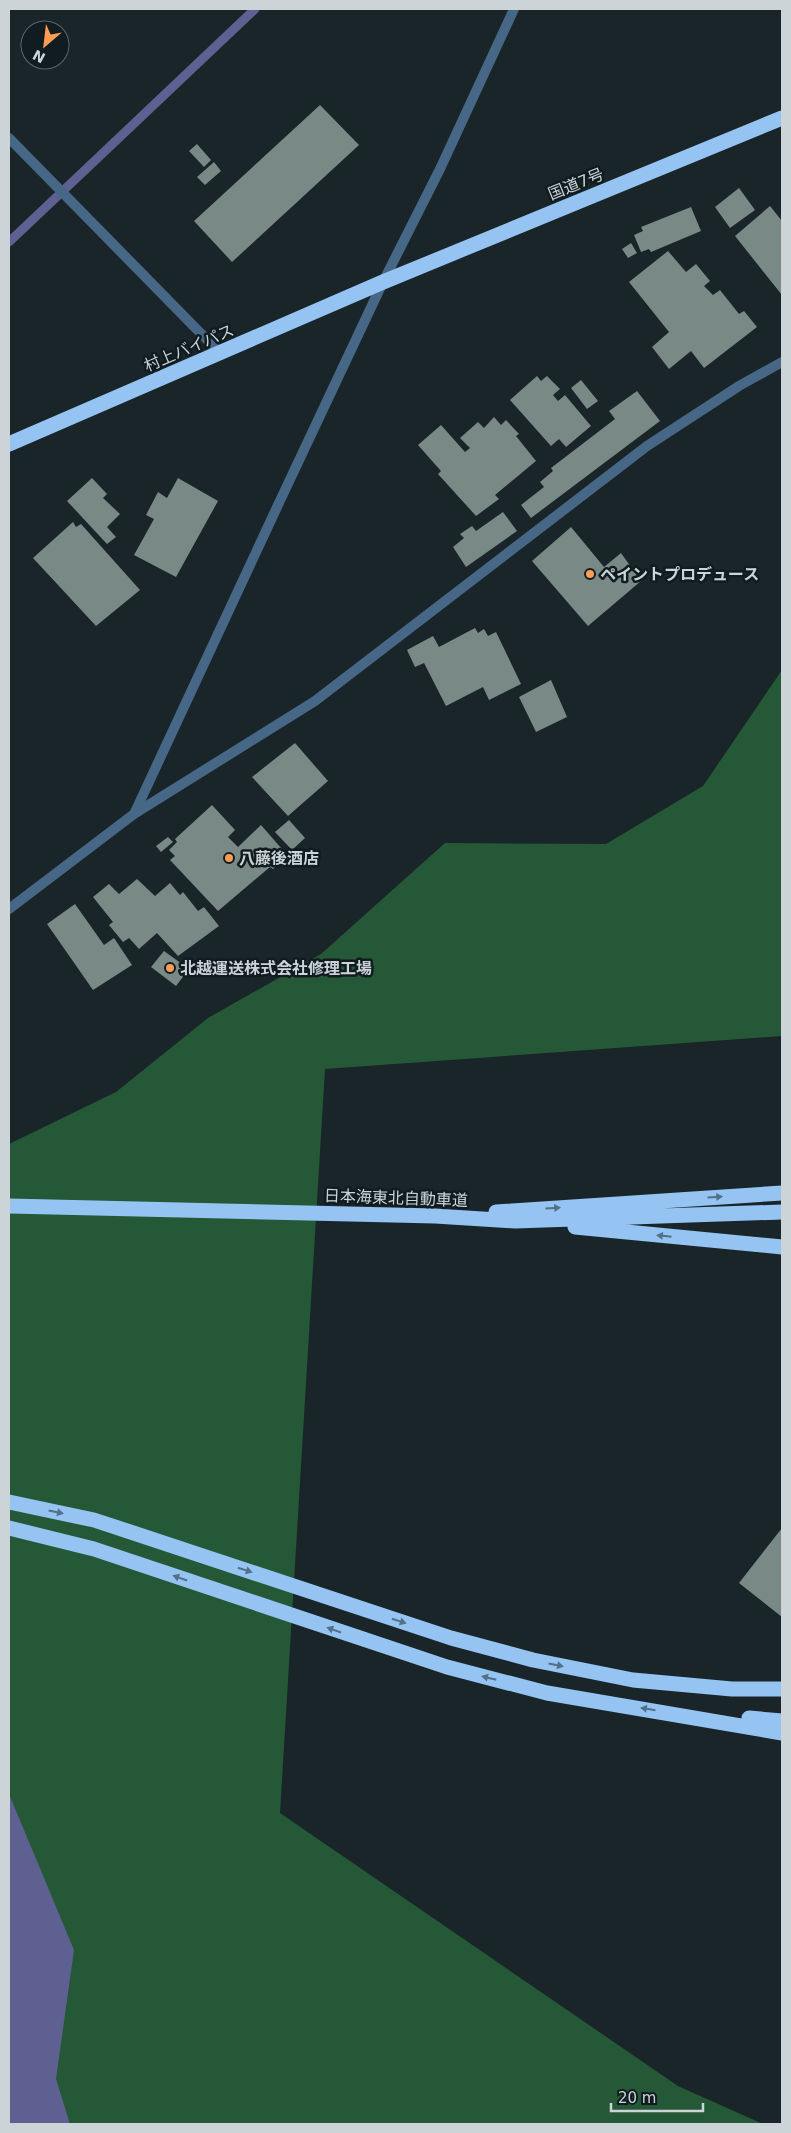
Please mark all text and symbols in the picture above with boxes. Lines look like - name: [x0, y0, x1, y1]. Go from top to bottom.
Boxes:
- north arrow: [20, 20, 70, 70]
- text: N: [30, 47, 48, 66]
- street label: 国道7号: [545, 164, 607, 204]
- street label: 村上バイパス: [141, 321, 237, 375]
- place label: ペイントプロデュース: [600, 565, 759, 584]
- marker: ペイントプロデュース: [584, 568, 596, 580]
- place label: 八藤後酒店: [239, 849, 319, 868]
- marker: 八藤後酒店: [223, 852, 235, 864]
- place label: 北越運送株式会社修理工場: [180, 959, 372, 978]
- marker: 北越運送株式会社修理工場: [164, 962, 176, 974]
- street label: 日本海東北自動車道: [324, 1186, 468, 1210]
- one-way arrow: [708, 1193, 724, 1201]
- one-way arrow: [545, 1204, 561, 1212]
- one-way arrow: [656, 1232, 672, 1240]
- one-way arrow: [49, 1508, 64, 1516]
- one-way arrow: [238, 1566, 253, 1574]
- one-way arrow: [172, 1574, 187, 1581]
- one-way arrow: [392, 1618, 407, 1625]
- one-way arrow: [326, 1625, 341, 1633]
- one-way arrow: [548, 1661, 564, 1669]
- one-way arrow: [481, 1674, 496, 1682]
- one-way arrow: [640, 1705, 656, 1713]
- scale bar: [611, 2080, 704, 2112]
- text: 20 m: [618, 2089, 656, 2107]

